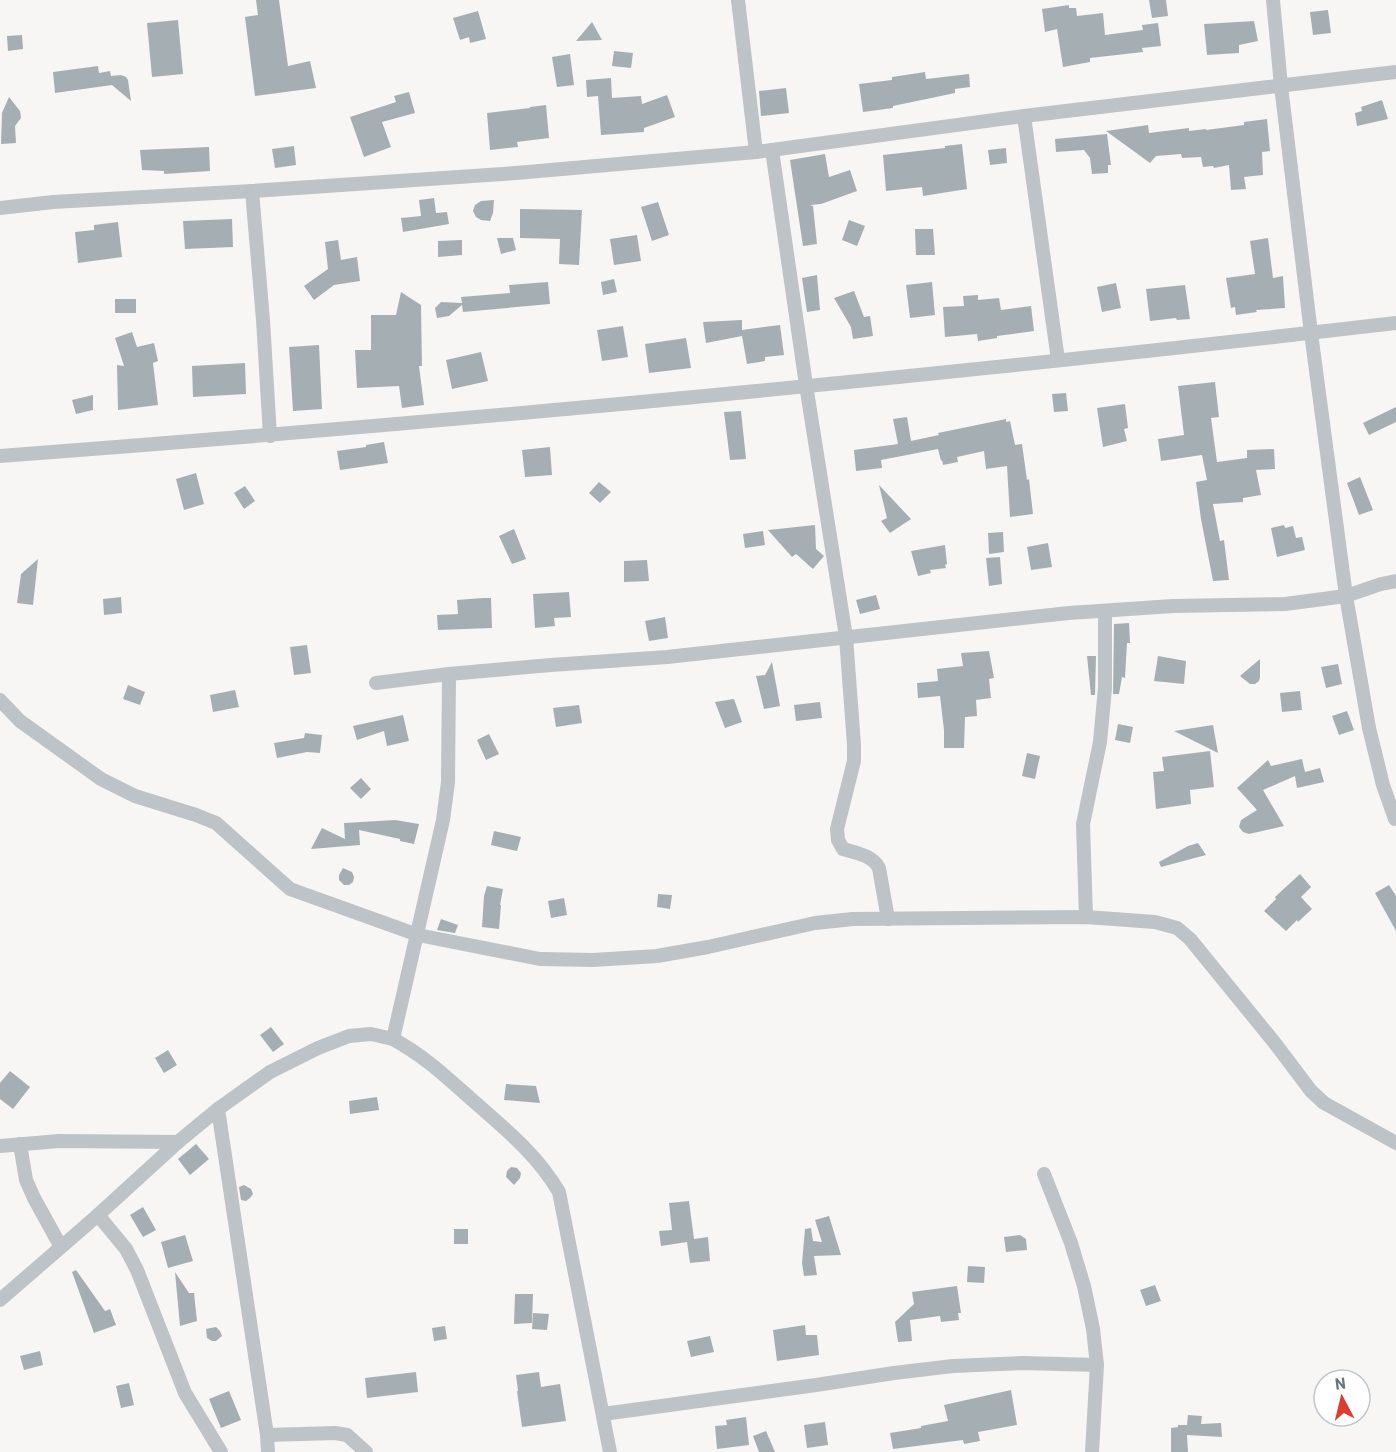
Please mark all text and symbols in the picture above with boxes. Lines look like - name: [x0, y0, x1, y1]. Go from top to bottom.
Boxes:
- north arrow: [1312, 1368, 1372, 1428]
- text: N: [1334, 1373, 1347, 1393]

